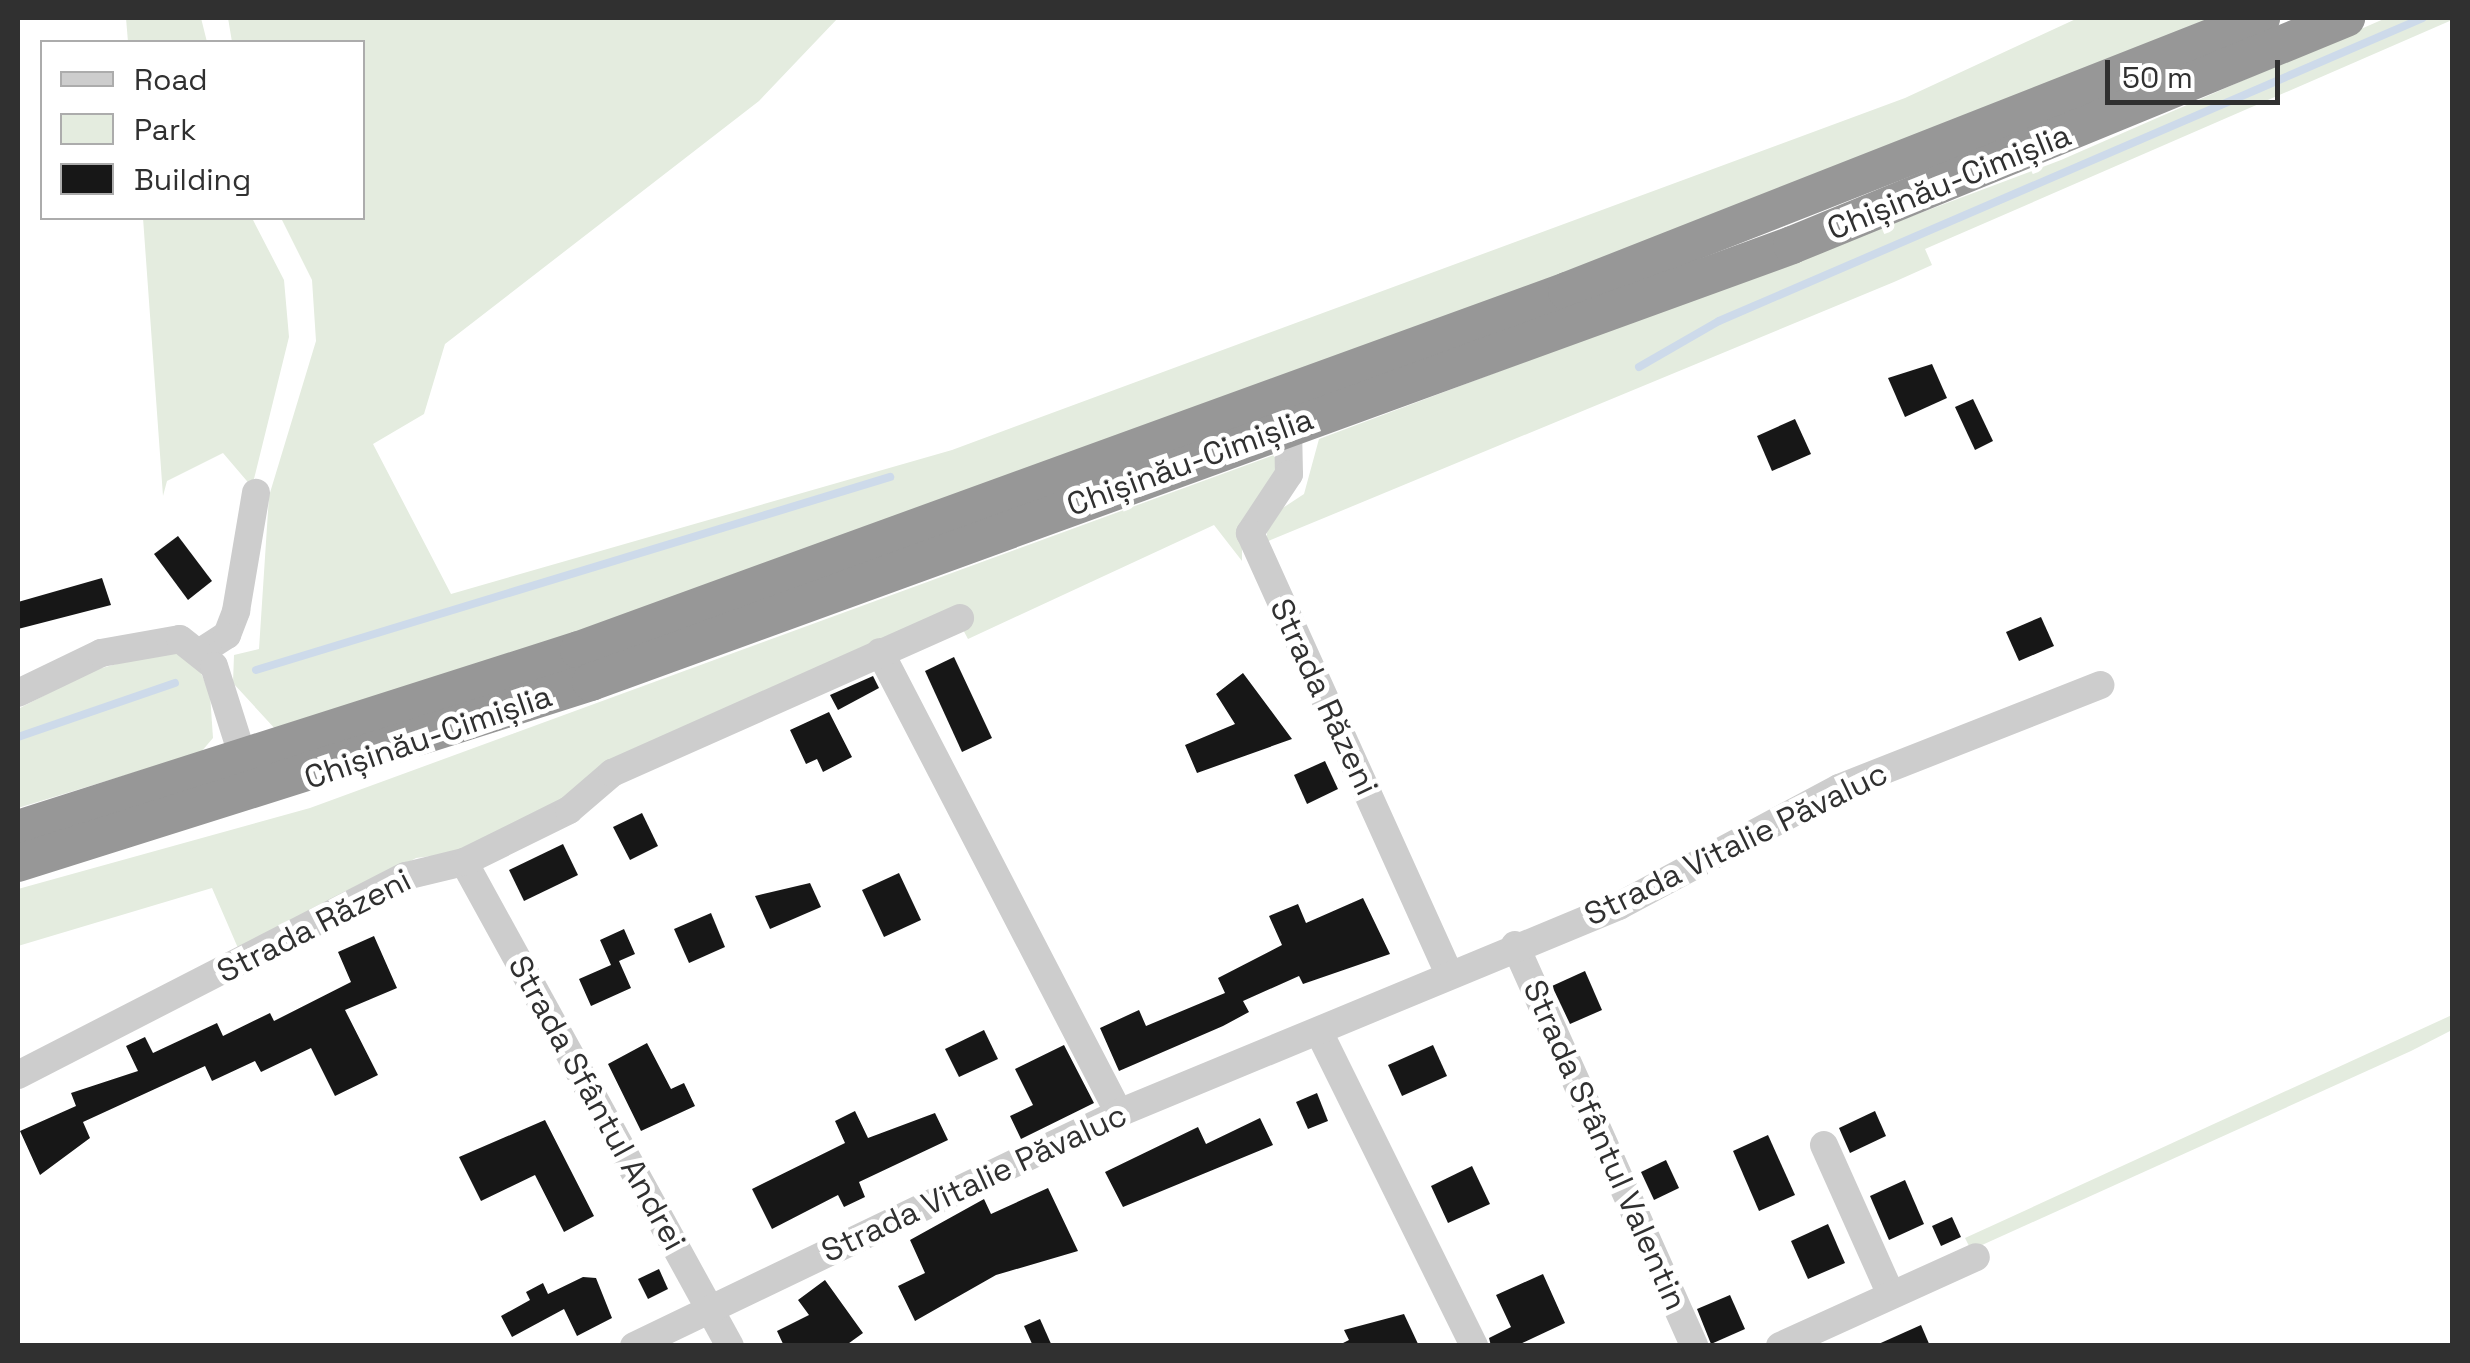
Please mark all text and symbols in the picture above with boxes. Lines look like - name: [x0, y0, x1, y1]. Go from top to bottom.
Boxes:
- legend: [40, 40, 365, 220]
- scale bar: [2110, 40, 2285, 102]
- text: 50 m: [2122, 58, 2193, 97]
- text: Road: [134, 60, 208, 99]
- text: Park: [134, 110, 196, 149]
- street label: Chișinău-Cimișlia: [1822, 116, 2076, 248]
- text: Building: [134, 160, 251, 199]
- street label: Chișinău-Cimișlia: [1062, 400, 1318, 524]
- street label: Strada Răzeni: [1262, 593, 1386, 801]
- street label: Chișinău-Cimișlia: [299, 677, 557, 797]
- street label: Strada Vitalie Păvaluc: [1578, 754, 1894, 934]
- street label: Strada Răzeni: [211, 861, 417, 991]
- street label: Strada Sfântul Andrei: [500, 949, 694, 1257]
- street label: Strada Sfântul Valentin: [1515, 974, 1695, 1316]
- street label: Strada Vitalie Păvaluc: [815, 1095, 1133, 1271]

